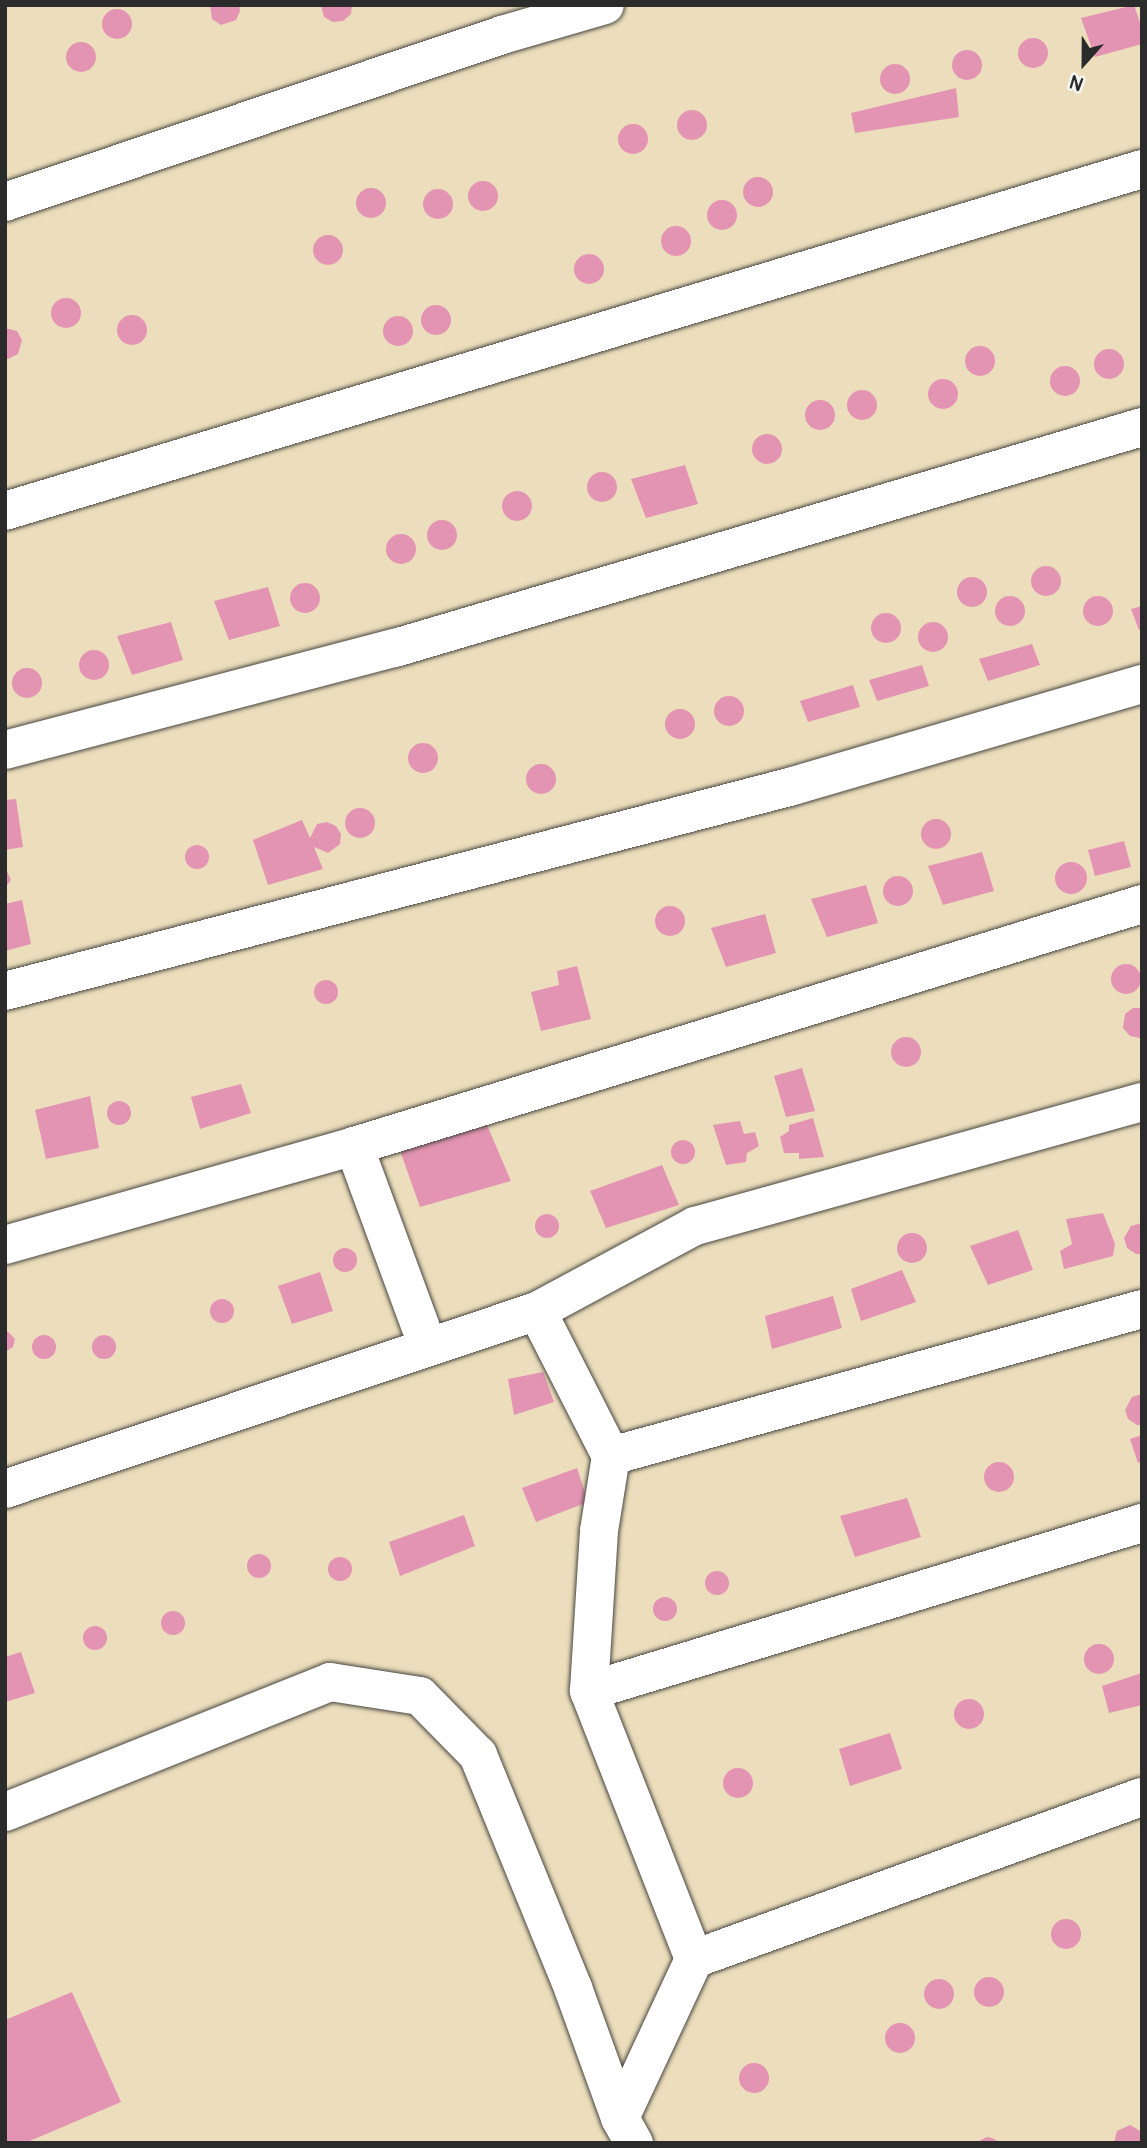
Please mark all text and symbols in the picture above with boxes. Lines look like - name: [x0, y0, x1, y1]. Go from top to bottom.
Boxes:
- north arrow: [1049, 28, 1119, 98]
- text: N: [1066, 69, 1087, 96]

